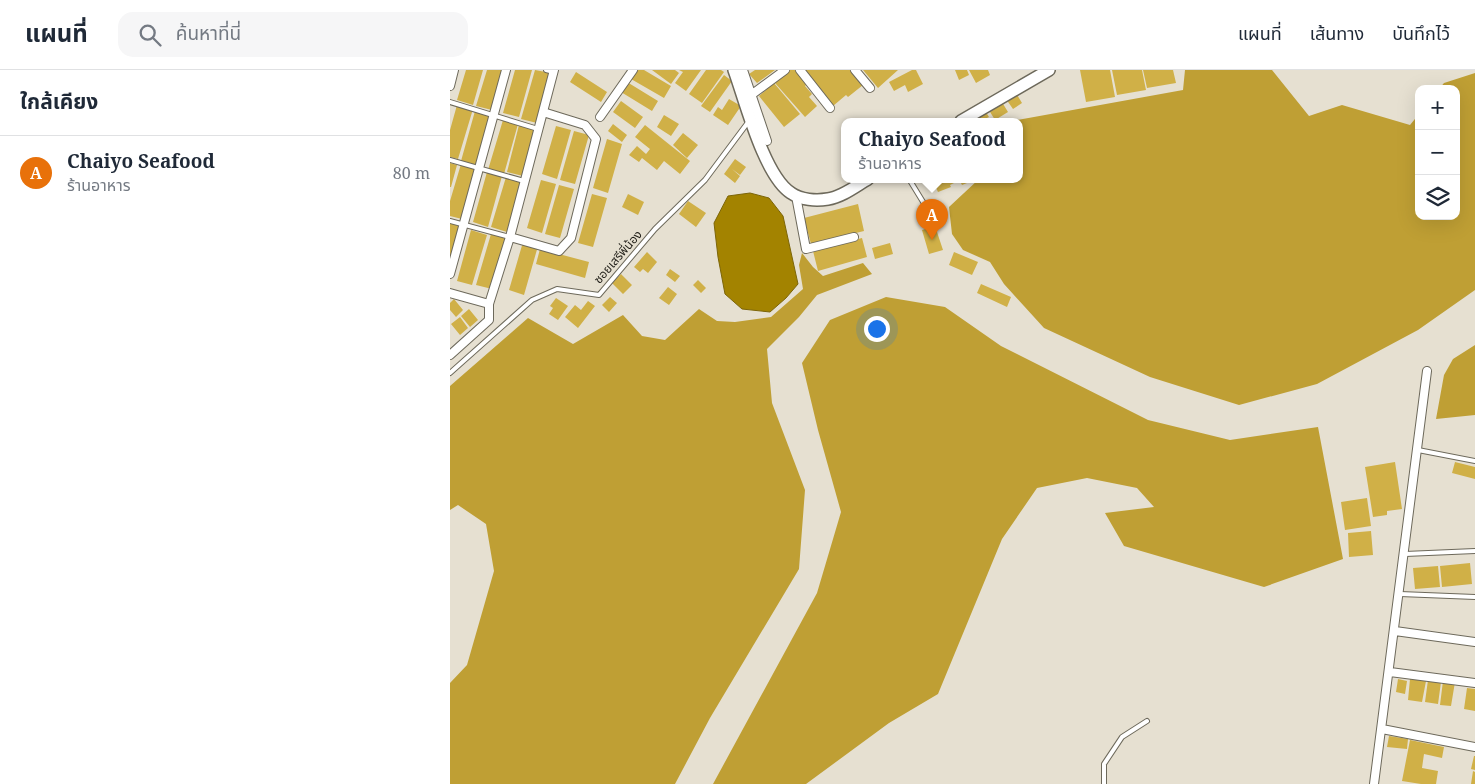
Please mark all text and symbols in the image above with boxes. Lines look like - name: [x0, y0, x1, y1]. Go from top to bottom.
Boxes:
- search box: [118, 12, 468, 57]
- text: แผนที่: [25, 16, 88, 49]
- text: ค้นหาที่นี่: [176, 20, 241, 46]
- icon: search: [136, 21, 164, 49]
- text: แผนที่: [1238, 21, 1282, 45]
- text: เส้นทาง: [1310, 21, 1364, 45]
- text: บันทึกไว้: [1392, 21, 1450, 45]
- map controls: [1415, 85, 1460, 220]
- button: +: [1415, 85, 1460, 130]
- text: ใกล้เคียง: [20, 87, 98, 115]
- popup: [841, 118, 1023, 183]
- text: Chaiyo Seafood: [858, 126, 1006, 152]
- button: −: [1415, 130, 1460, 175]
- text: Chaiyo Seafood: [67, 148, 215, 174]
- text: ร้านอาหาร: [858, 152, 922, 174]
- text: A: [30, 162, 42, 184]
- text: 80 m: [393, 162, 430, 184]
- text: ร้านอาหาร: [67, 174, 131, 196]
- button: layers: [1415, 175, 1460, 220]
- pin: A: [916, 199, 948, 240]
- street label: ซอยเสรีพี่น้อง: [590, 226, 646, 287]
- your location: [864, 316, 890, 342]

